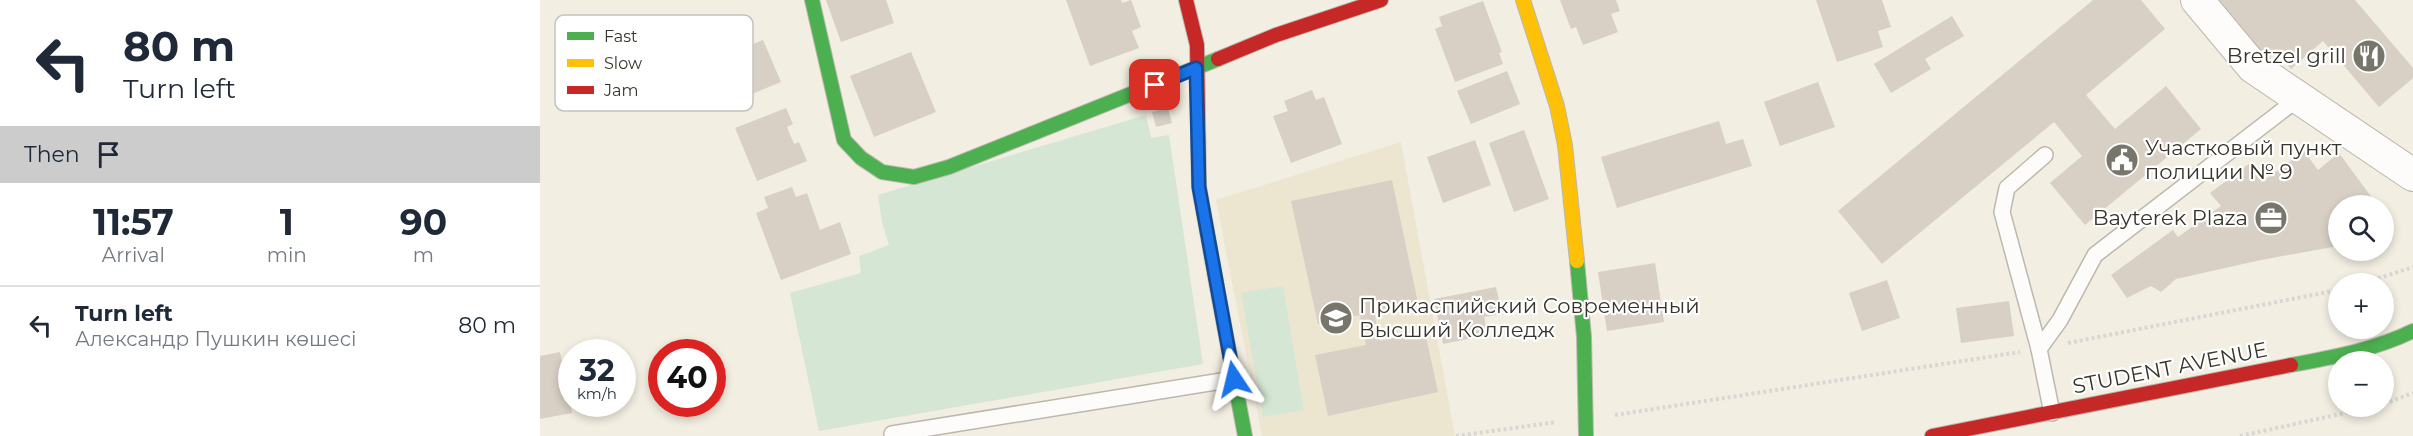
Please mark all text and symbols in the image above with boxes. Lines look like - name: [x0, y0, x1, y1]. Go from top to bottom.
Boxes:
- legend: [555, 15, 753, 111]
- text: 80 m: [123, 20, 235, 72]
- icon: left: [24, 24, 102, 102]
- text: Fast: [604, 27, 638, 46]
- restaurant icon: Bretzel grill: [2351, 38, 2387, 74]
- place label: Bretzel grill: [2227, 43, 2346, 68]
- text: Slow: [604, 54, 642, 73]
- pin: [1129, 59, 1180, 110]
- icon: arrive: [1138, 68, 1171, 101]
- text: Turn left: [123, 72, 236, 105]
- text: Jam: [603, 81, 638, 100]
- place label: Участковый пункт полиции № 9: [2145, 135, 2341, 184]
- icon: arrive: [92, 138, 125, 171]
- text: Then: [24, 141, 80, 168]
- public building icon: Участковый пункт полиции № 9: [2104, 142, 2140, 178]
- map controls: [2328, 195, 2394, 417]
- button: search: [2328, 195, 2394, 261]
- text: 11:57: [93, 200, 174, 244]
- text: 1: [280, 200, 294, 244]
- text: 90: [400, 200, 447, 244]
- office icon: Bayterek Plaza: [2253, 200, 2289, 236]
- place label: Bayterek Plaza: [2093, 205, 2248, 230]
- text: Arrival: [102, 243, 165, 267]
- text: min: [267, 243, 307, 267]
- text: m: [413, 243, 434, 267]
- button: +: [2328, 273, 2394, 339]
- place label: Прикаспийский Современный Высший Колледж: [1359, 293, 1700, 342]
- text: Turn left: [75, 300, 173, 327]
- school or university icon: Прикаспийский Современный Высший Колледж: [1318, 300, 1354, 336]
- icon: left: [24, 309, 57, 342]
- text: 80 m: [458, 312, 516, 339]
- text: Александр Пушкин көшесі: [75, 327, 357, 351]
- street label: STUDENT AVENUE: [2071, 336, 2269, 399]
- speed limit sign: 40: [648, 339, 726, 417]
- position arrow: [1202, 347, 1266, 411]
- button: −: [2328, 351, 2394, 417]
- text: 32: [579, 352, 615, 389]
- text: km/h: [577, 384, 617, 403]

